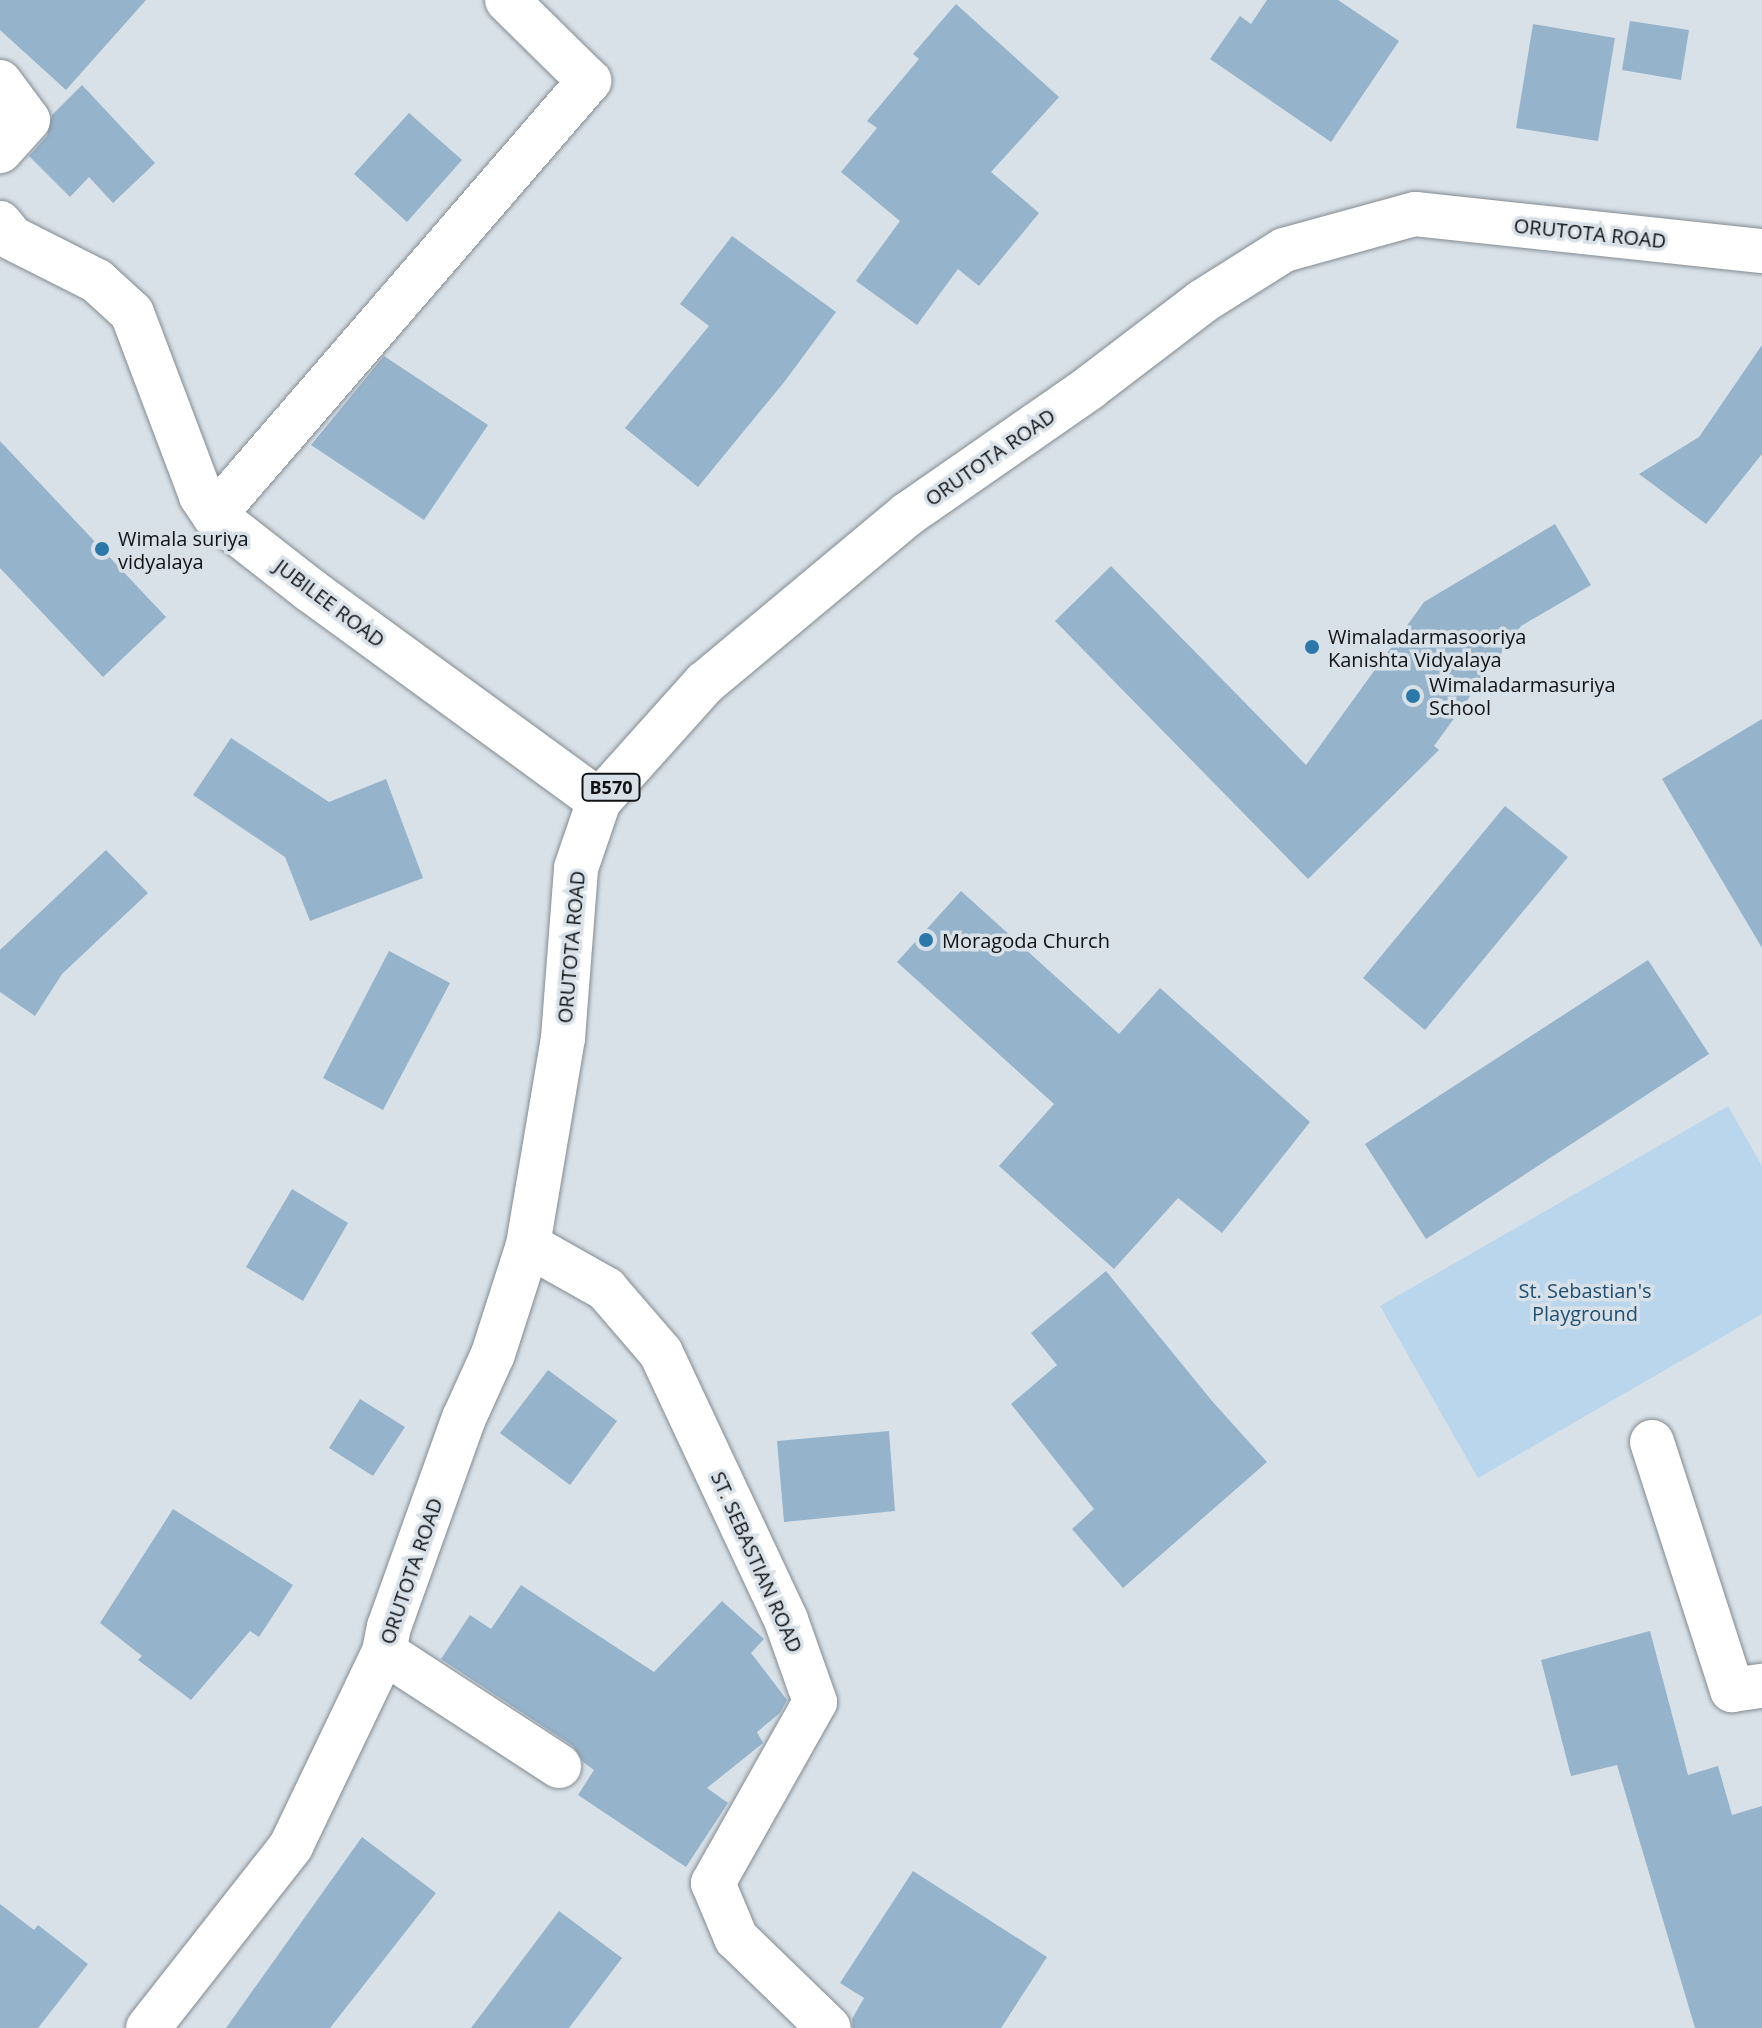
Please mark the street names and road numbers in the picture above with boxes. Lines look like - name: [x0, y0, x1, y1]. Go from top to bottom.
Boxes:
- street label: ORUTOTA ROAD: [1513, 213, 1667, 253]
- street label: ORUTOTA ROAD: [920, 403, 1060, 511]
- street label: JUBILEE ROAD: [270, 554, 390, 652]
- road number: B570: [581, 773, 641, 801]
- street label: ORUTOTA ROAD: [552, 870, 590, 1024]
- street label: ST. SEBASTIAN ROAD: [706, 1468, 808, 1656]
- street label: ORUTOTA ROAD: [375, 1495, 447, 1647]

